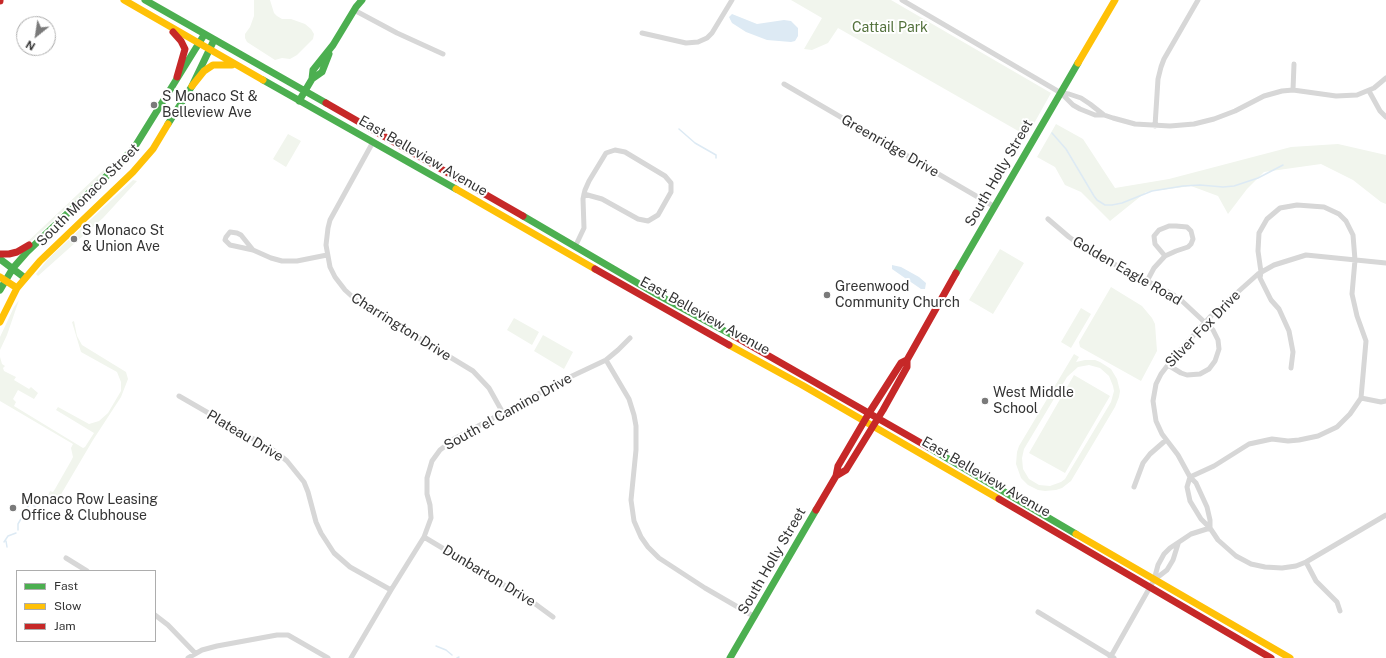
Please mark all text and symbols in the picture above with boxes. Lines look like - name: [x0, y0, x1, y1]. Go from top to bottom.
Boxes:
- north arrow: [16, 16, 56, 56]
- park label: Cattail Park: [852, 20, 928, 36]
- text: N: [24, 38, 37, 53]
- place label: S Monaco St & Belleview Ave: [162, 89, 258, 122]
- marker: S Monaco St & Belleview Ave: [149, 100, 159, 110]
- street label: Greenridge Drive: [838, 111, 942, 181]
- street label: East Belleview Avenue: [356, 112, 490, 200]
- street label: South Holly Street: [962, 117, 1036, 229]
- street label: South Monaco Street: [33, 140, 143, 250]
- place label: S Monaco St & Union Ave: [82, 223, 164, 256]
- street label: Golden Eagle Road: [1069, 233, 1185, 309]
- marker: S Monaco St & Union Ave: [69, 234, 79, 244]
- street label: East Belleview Avenue: [637, 273, 773, 359]
- place label: Greenwood Community Church: [835, 279, 960, 312]
- street label: Silver Fox Drive: [1162, 287, 1244, 371]
- street label: Charrington Drive: [348, 289, 454, 365]
- marker: Greenwood Community Church: [822, 290, 832, 300]
- street label: South el Camino Drive: [441, 370, 575, 454]
- place label: West Middle School: [993, 385, 1074, 418]
- marker: West Middle School: [980, 396, 990, 406]
- street label: Plateau Drive: [204, 407, 286, 465]
- street label: East Belleview Avenue: [919, 433, 1053, 521]
- place label: Monaco Row Leasing Office & Clubhouse: [21, 492, 158, 524]
- marker: Monaco Row Leasing Office & Clubhouse: [8, 503, 18, 513]
- street label: South Holly Street: [735, 505, 809, 617]
- street label: Dunbarton Drive: [439, 542, 539, 610]
- legend: [16, 570, 156, 642]
- text: Fast: [54, 579, 78, 593]
- text: Slow: [54, 599, 81, 613]
- text: Jam: [54, 619, 76, 633]

